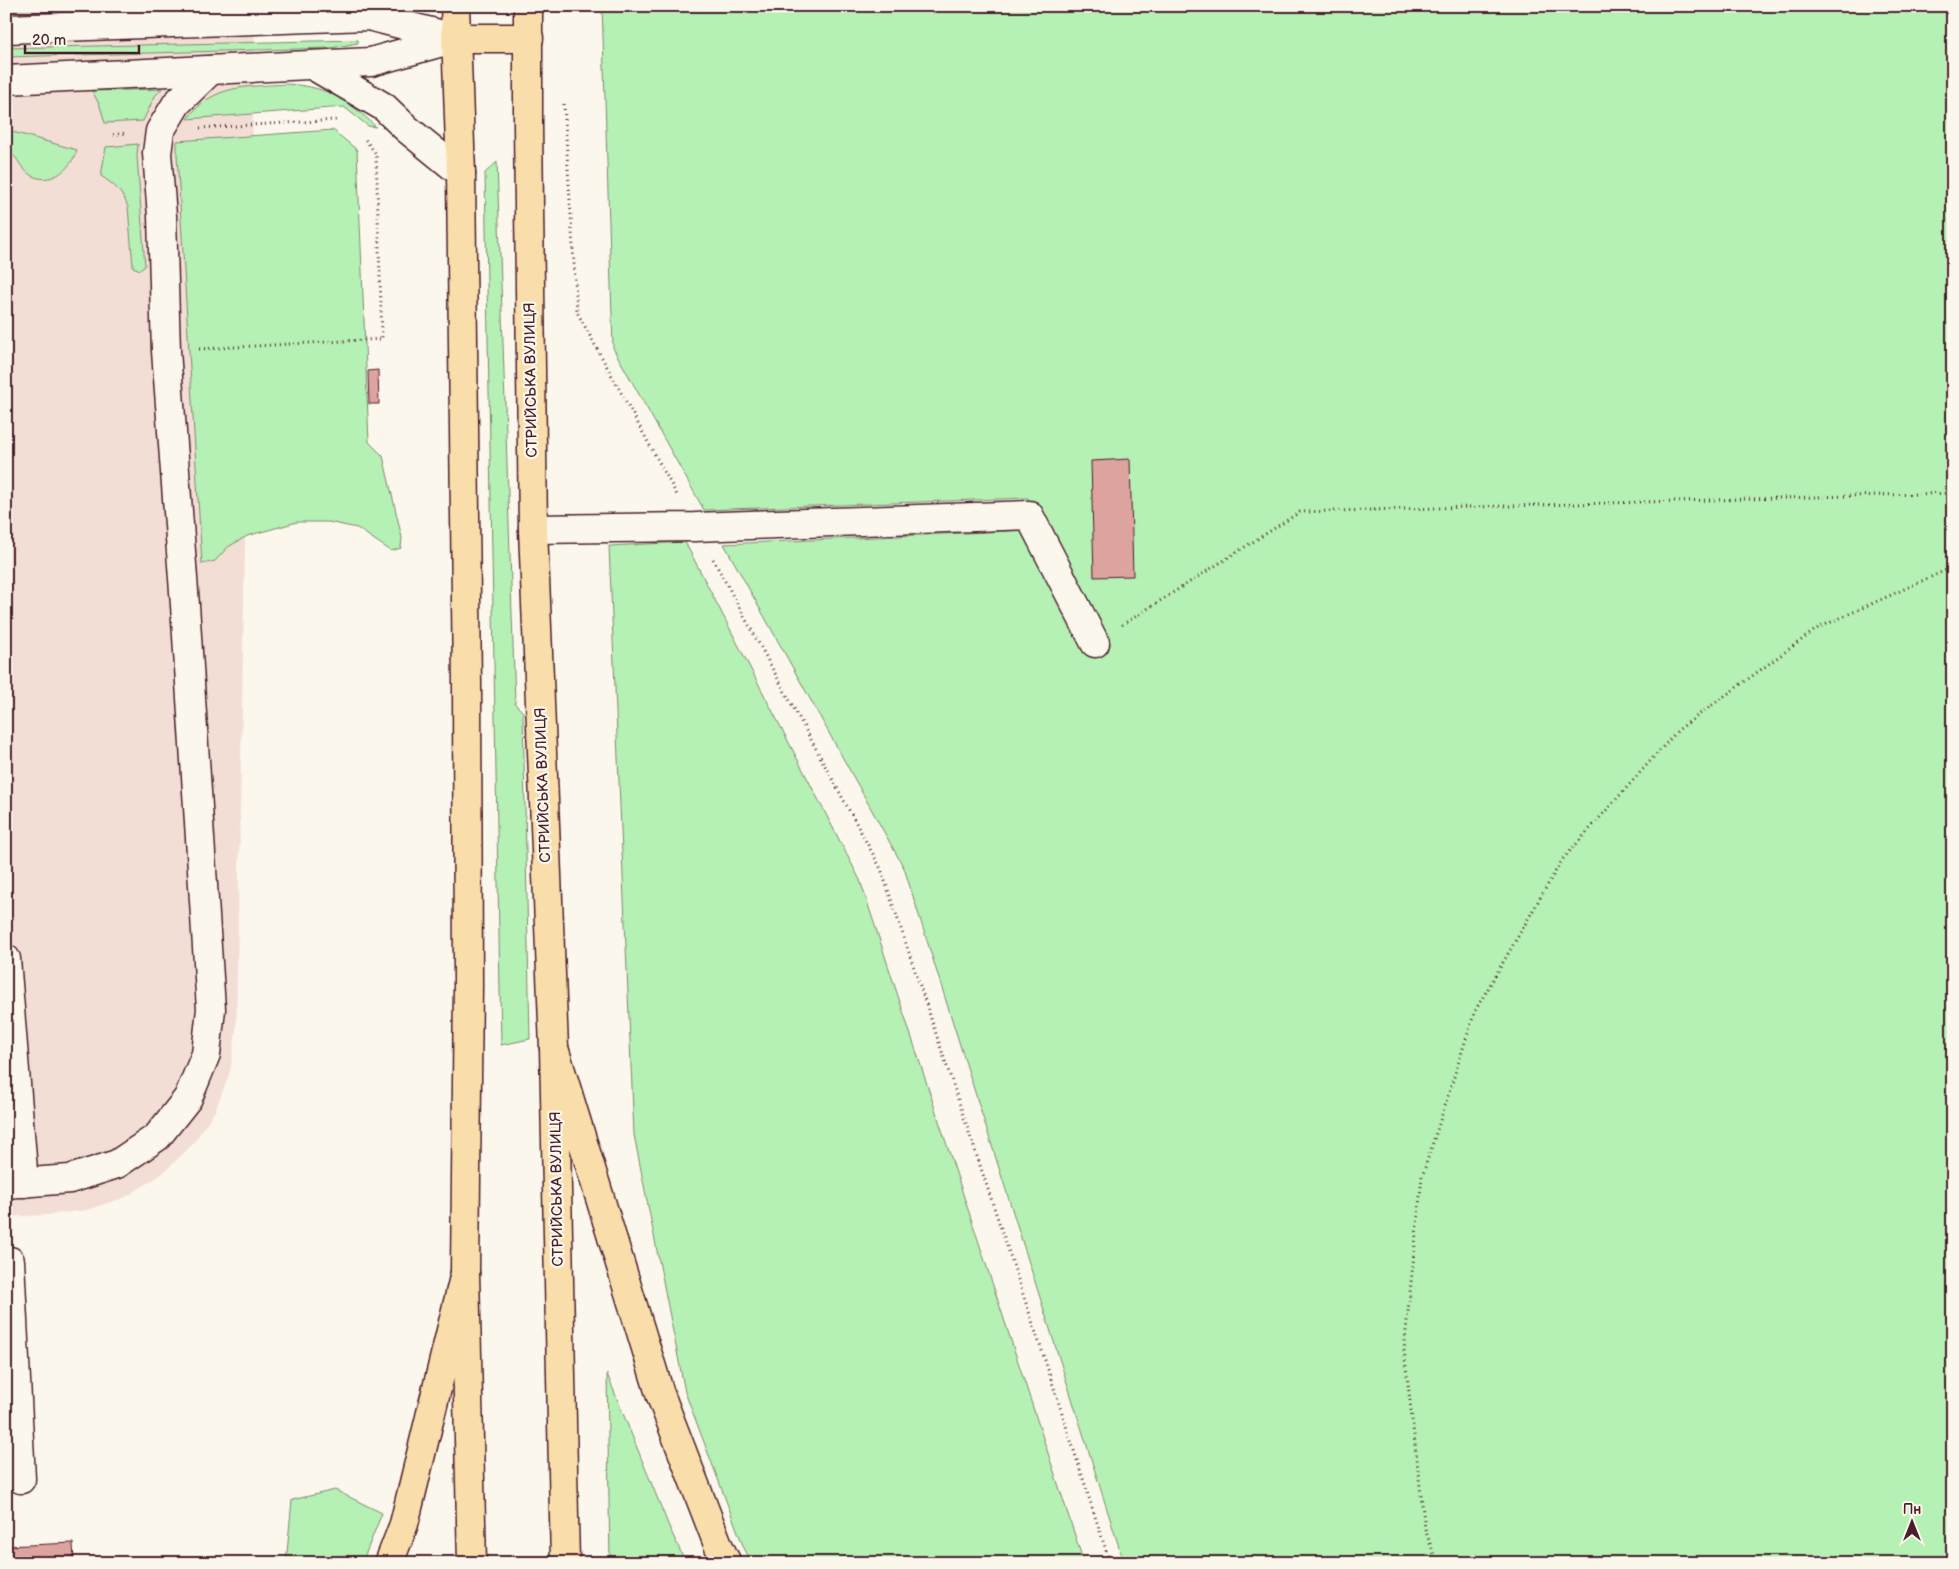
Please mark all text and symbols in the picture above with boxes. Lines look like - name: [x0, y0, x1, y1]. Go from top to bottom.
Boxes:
- scale bar: [25, 22, 139, 54]
- text: 20 m: [32, 31, 66, 50]
- street label: СТРИЙСЬКА ВУЛИЦЯ: [520, 302, 542, 458]
- street label: СТРИЙСЬКА ВУЛИЦЯ: [531, 707, 555, 863]
- street label: СТРИЙСЬКА ВУЛИЦЯ: [546, 1111, 568, 1267]
- north arrow: [1886, 1496, 1936, 1546]
- text: Пн: [1903, 1501, 1921, 1518]

